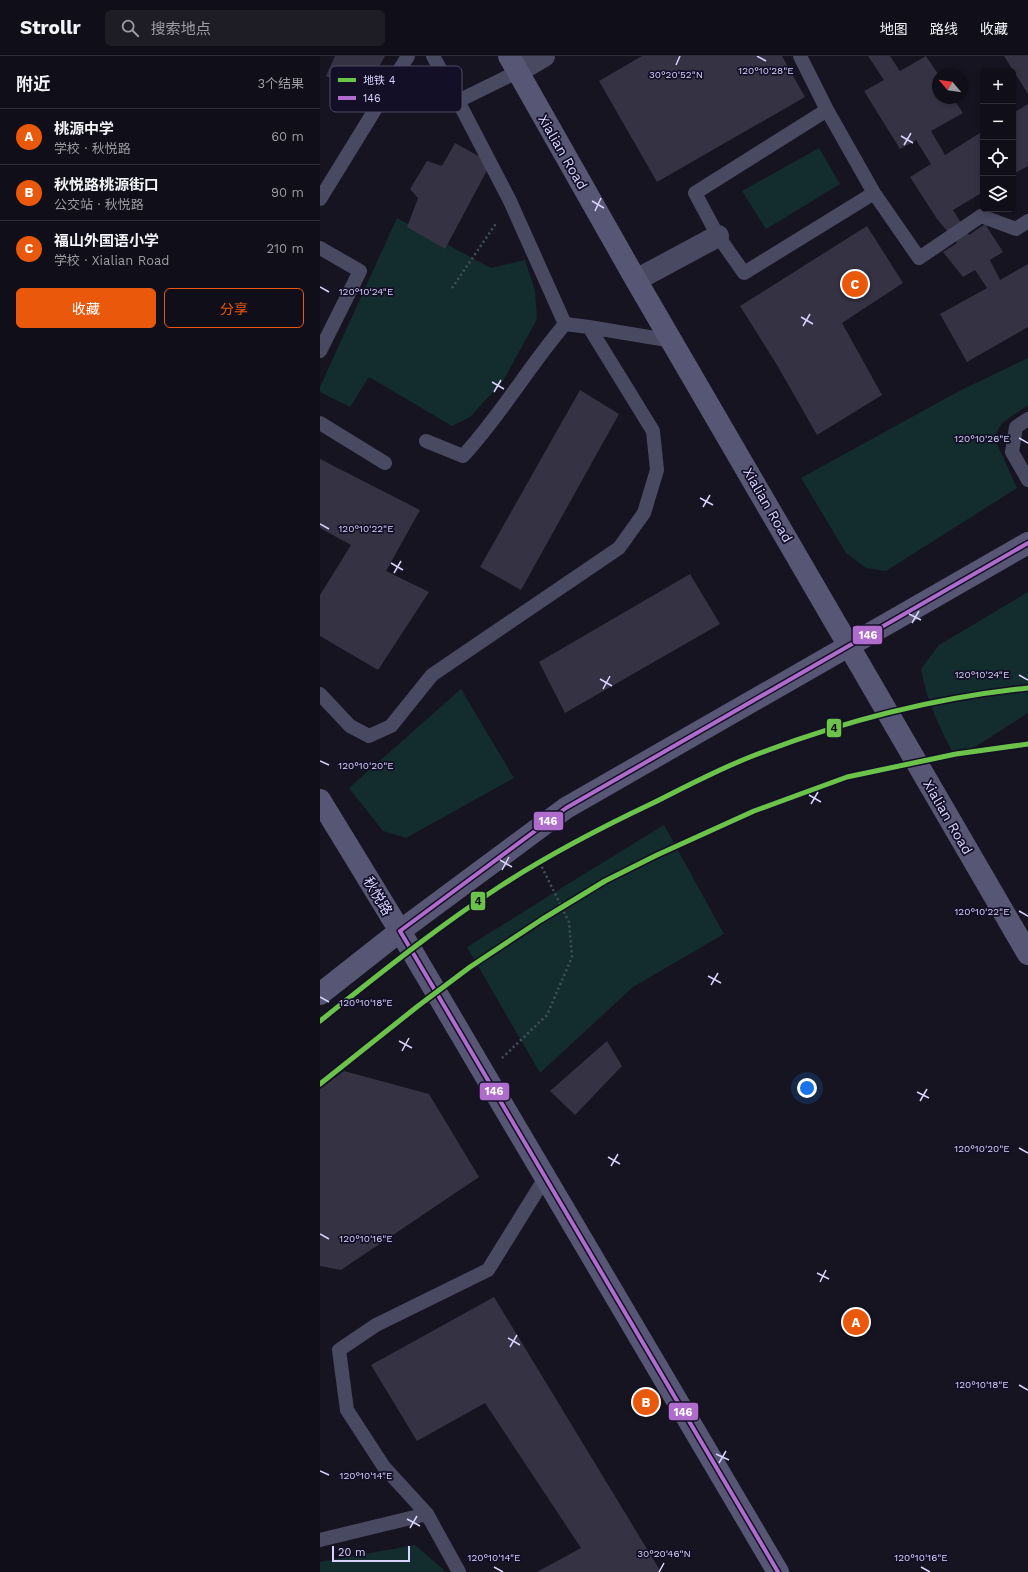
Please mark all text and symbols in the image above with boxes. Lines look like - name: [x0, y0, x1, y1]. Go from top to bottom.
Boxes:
- search box: [105, 10, 385, 46]
- text: Strollr: [20, 16, 81, 39]
- icon: search: [119, 17, 141, 39]
- text: 搜索地点: [151, 20, 211, 38]
- text: 地图: [880, 21, 908, 37]
- text: 路线: [930, 21, 958, 37]
- text: 收藏: [980, 21, 1008, 37]
- text: 120°10'28"E: [738, 65, 794, 76]
- legend: [330, 66, 462, 112]
- north arrow: [932, 68, 968, 104]
- map controls: [980, 68, 1016, 212]
- button: +: [980, 68, 1016, 104]
- text: 30°20'52"N: [649, 69, 703, 80]
- text: 附近: [16, 74, 50, 94]
- text: 地铁 4: [363, 74, 396, 87]
- text: 3个结果: [257, 76, 304, 91]
- text: 146: [363, 92, 381, 105]
- button: −: [980, 104, 1016, 140]
- street label: Xialian Road: [535, 112, 591, 192]
- text: 桃源中学: [54, 120, 114, 138]
- text: A: [25, 129, 33, 144]
- text: 60 m: [271, 129, 304, 144]
- button: locate: [980, 140, 1016, 176]
- text: 学校 · 秋悦路: [54, 141, 131, 156]
- text: 秋悦路桃源街口: [54, 176, 159, 194]
- button: layers: [980, 176, 1016, 212]
- text: B: [25, 185, 33, 200]
- text: 90 m: [271, 185, 304, 200]
- text: 公交站 · 秋悦路: [54, 197, 144, 212]
- text: 福山外国语小学: [54, 232, 159, 250]
- text: C: [25, 241, 33, 256]
- text: 210 m: [266, 241, 304, 256]
- text: 学校 · Xialian Road: [54, 253, 169, 268]
- pin: C: [842, 269, 868, 299]
- text: 120°10'24"E: [339, 286, 393, 297]
- button: 收藏: [16, 288, 156, 328]
- button: 分享: [164, 288, 304, 328]
- text: 120°10'26"E: [954, 433, 1010, 444]
- street label: Xialian Road: [740, 465, 796, 545]
- text: 120°10'22"E: [338, 523, 394, 534]
- line badge: 146: [852, 625, 883, 645]
- text: 146: [859, 629, 878, 642]
- text: 120°10'24"E: [955, 669, 1009, 680]
- line badge: 4: [826, 718, 842, 738]
- text: 4: [830, 722, 838, 735]
- text: 120°10'20"E: [338, 760, 394, 771]
- street label: Xialian Road: [920, 777, 976, 857]
- line badge: 146: [533, 811, 564, 831]
- text: 146: [539, 815, 558, 828]
- street label: 秋悦路: [360, 874, 396, 918]
- line badge: 4: [470, 891, 486, 911]
- text: 4: [474, 895, 482, 908]
- text: 120°10'22"E: [954, 906, 1010, 917]
- text: 120°10'18"E: [339, 997, 393, 1008]
- your location: [797, 1078, 817, 1098]
- line badge: 146: [479, 1082, 510, 1101]
- text: 146: [485, 1085, 504, 1098]
- text: 120°10'20"E: [954, 1143, 1010, 1154]
- text: 120°10'16"E: [339, 1233, 393, 1244]
- pin: A: [843, 1307, 869, 1337]
- text: 120°10'18"E: [955, 1379, 1009, 1390]
- pin: B: [633, 1387, 659, 1417]
- line badge: 146: [668, 1402, 699, 1421]
- text: 146: [674, 1406, 693, 1419]
- text: 120°10'14"E: [340, 1470, 392, 1481]
- scale bar: [332, 1544, 410, 1563]
- text: 20 m: [338, 1546, 366, 1559]
- text: 30°20'46"N: [637, 1548, 691, 1559]
- text: 120°10'14"E: [468, 1552, 520, 1563]
- text: 120°10'16"E: [894, 1552, 948, 1563]

